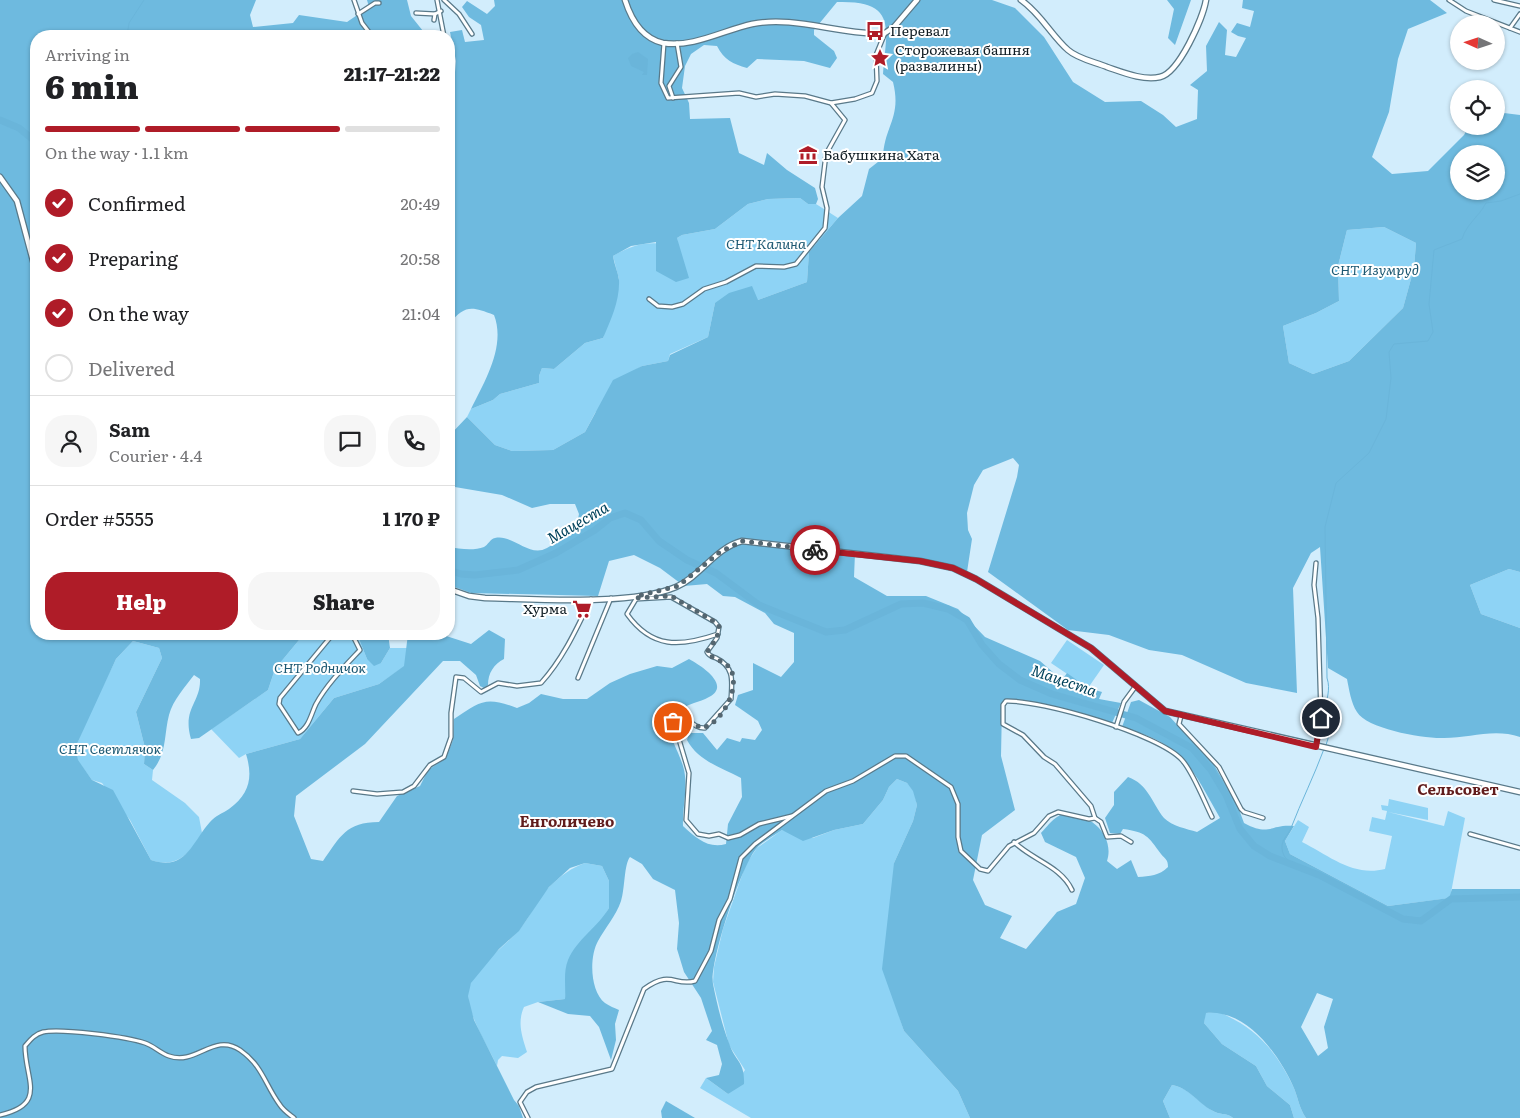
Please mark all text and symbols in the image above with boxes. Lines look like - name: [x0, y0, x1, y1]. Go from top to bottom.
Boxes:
- north arrow: [1450, 15, 1505, 70]
- map controls: [1450, 15, 1505, 200]
- bus stop icon: Перевал: [864, 20, 886, 42]
- place label: Перевал: [890, 20, 949, 40]
- place label: Сторожевая башня (развалины): [895, 39, 1030, 75]
- text: Arriving in: [45, 42, 130, 66]
- place icon: Сторожевая башня (развалины): [869, 47, 891, 69]
- text: 21:17–21:22: [344, 59, 440, 87]
- text: 6 min: [45, 61, 139, 109]
- button: locate: [1450, 80, 1505, 135]
- text: On the way · 1.1 km: [45, 140, 188, 164]
- museum icon: Бабушкина Хата: [797, 144, 819, 166]
- place label: Бабушкина Хата: [823, 144, 940, 164]
- button: layers: [1450, 145, 1505, 200]
- icon: check: [45, 189, 73, 217]
- text: Confirmed: [88, 189, 186, 217]
- text: 20:49: [400, 191, 440, 215]
- park label: СНТ Калина: [726, 233, 806, 253]
- icon: check: [45, 244, 73, 272]
- text: Preparing: [88, 244, 178, 272]
- text: 20:58: [400, 246, 440, 270]
- park label: СНТ Изумруд: [1331, 259, 1419, 279]
- icon: check: [45, 299, 73, 327]
- text: On the way: [88, 299, 189, 327]
- text: 21:04: [402, 301, 440, 325]
- text: Delivered: [88, 354, 175, 382]
- button: person: [45, 415, 97, 467]
- text: Sam: [109, 415, 150, 443]
- button: chat: [324, 415, 376, 467]
- button: phone: [388, 415, 440, 467]
- text: Courier · 4.4: [109, 443, 202, 467]
- water label: Мацеста: [542, 495, 613, 549]
- text: Order #5555: [45, 504, 154, 532]
- text: 1 170 ₽: [383, 504, 440, 532]
- courier: [790, 525, 840, 575]
- icon: bike: [801, 536, 829, 564]
- button: Help: [45, 572, 238, 630]
- button: Share: [248, 572, 440, 630]
- place label: Хурма: [523, 598, 567, 618]
- supermarket icon: Хурма: [571, 598, 593, 620]
- park label: СНТ Родничок: [274, 657, 366, 677]
- water label: Мацеста: [1029, 658, 1101, 702]
- pin: [1300, 697, 1342, 739]
- pin: [652, 701, 694, 743]
- icon: home: [1307, 704, 1335, 732]
- icon: bag: [659, 708, 687, 736]
- park label: СНТ Светлячок: [59, 738, 162, 758]
- district label: Сельсовет: [1417, 777, 1499, 800]
- district label: Енголичево: [520, 809, 614, 832]

